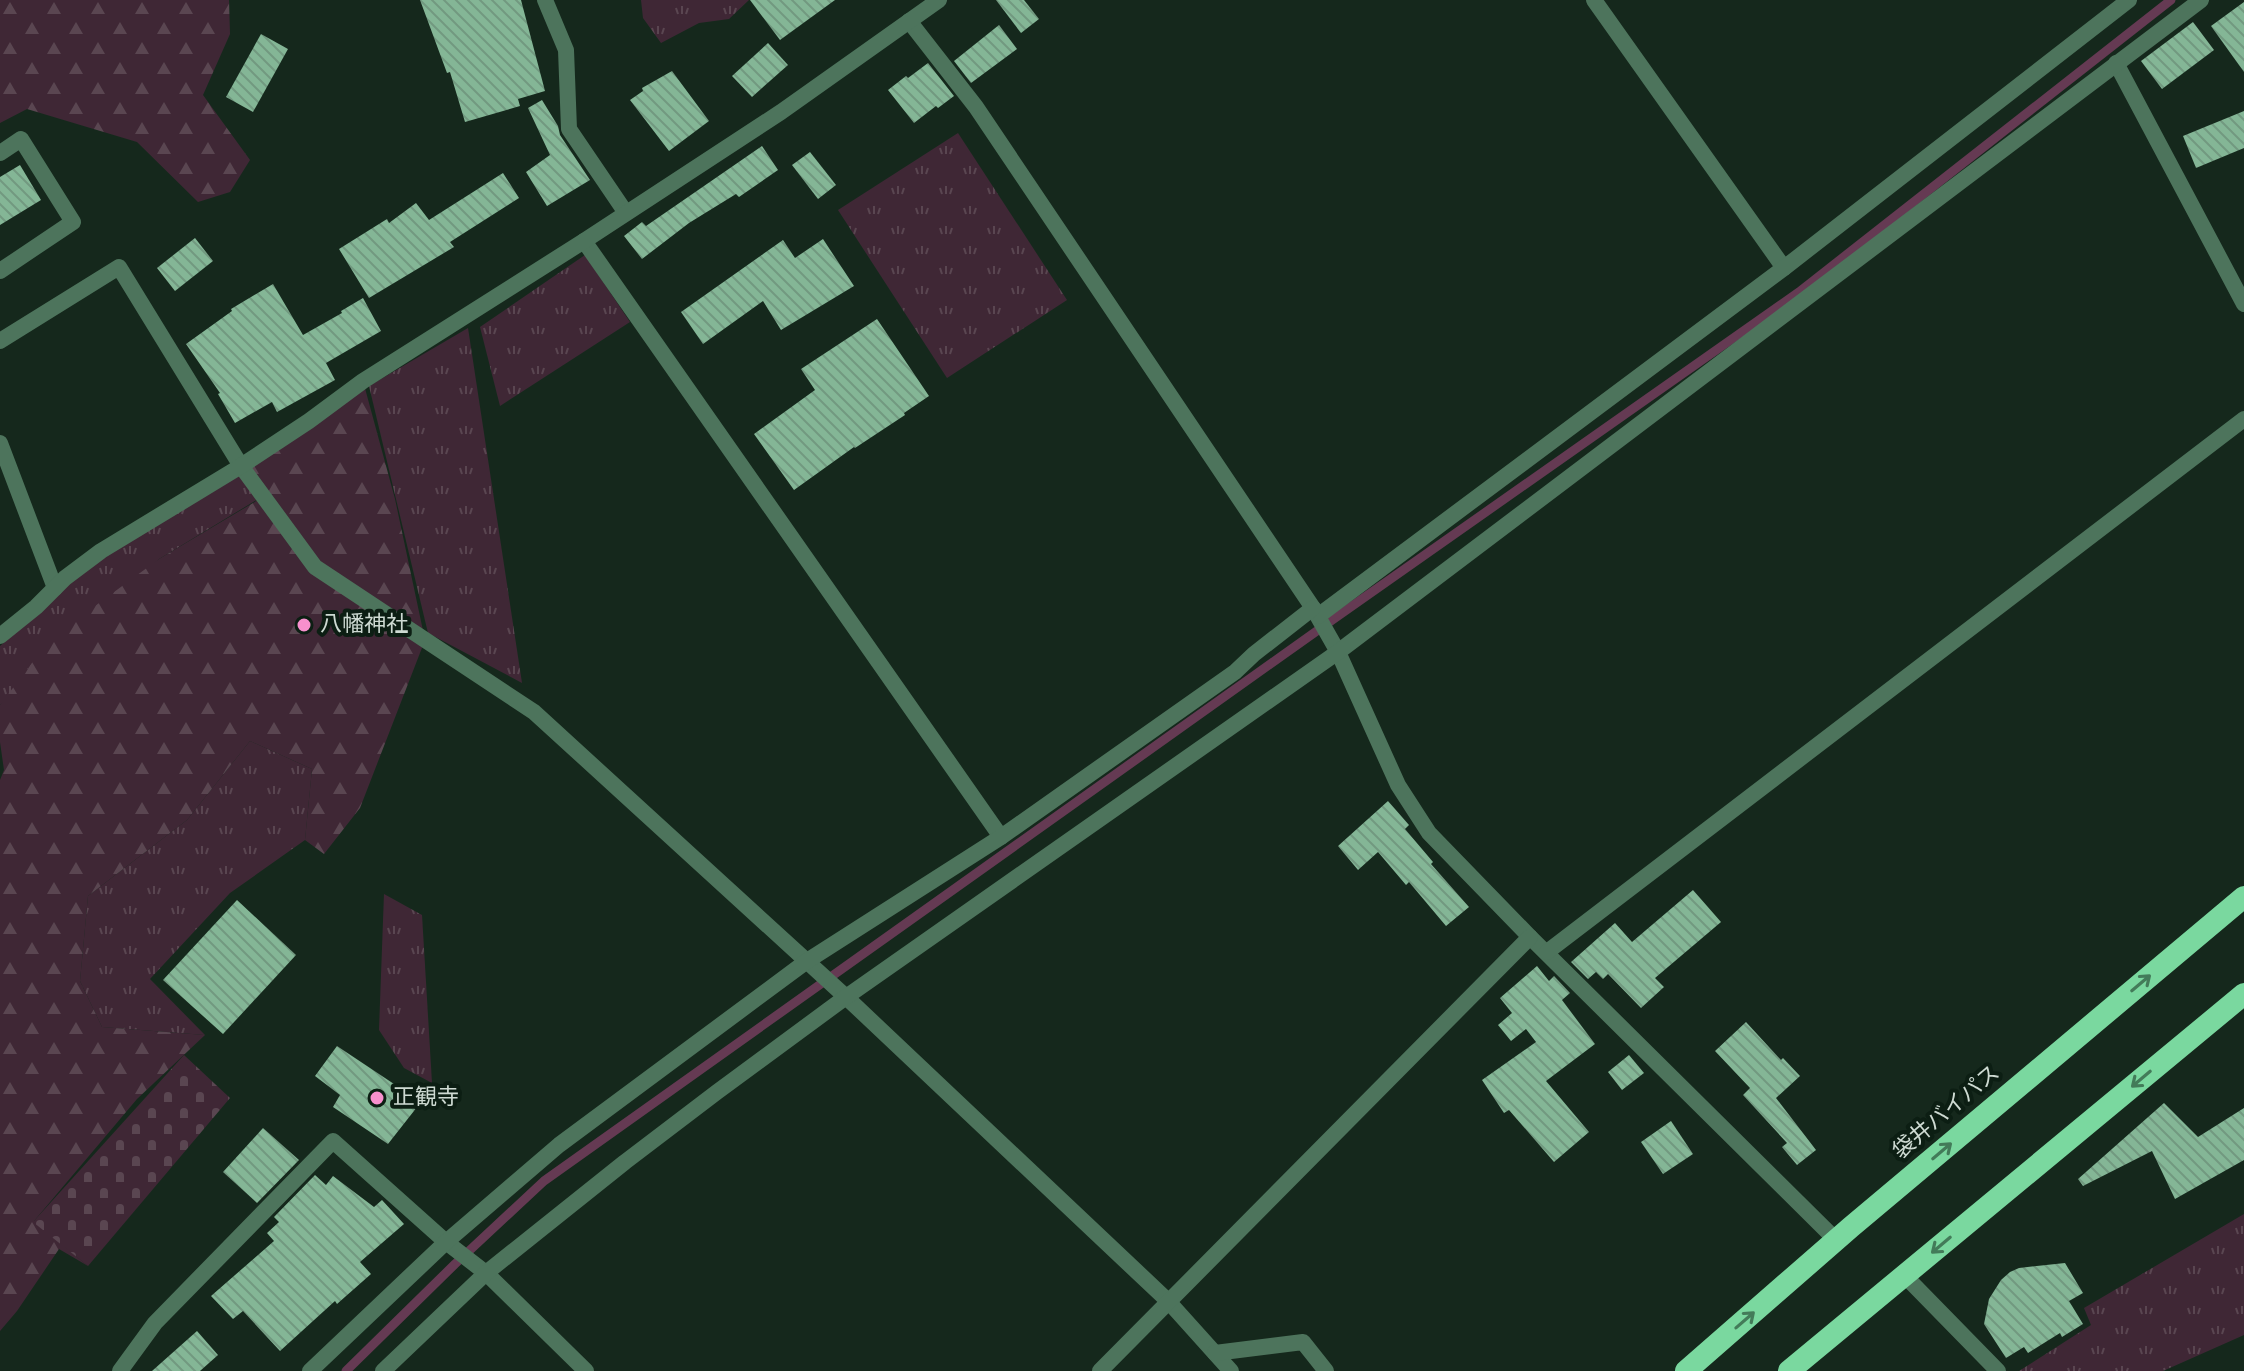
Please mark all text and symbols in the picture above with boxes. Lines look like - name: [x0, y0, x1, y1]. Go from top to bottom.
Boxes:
- place label: 八幡神社: [320, 612, 408, 639]
- marker: 八幡神社: [295, 616, 313, 634]
- one-way arrow: [2131, 974, 2151, 992]
- street label: 袋井バイパス: [1888, 1060, 2006, 1166]
- one-way arrow: [2131, 1070, 2152, 1088]
- place label: 正観寺: [393, 1085, 459, 1112]
- marker: 正観寺: [368, 1089, 386, 1107]
- one-way arrow: [1932, 1142, 1952, 1160]
- one-way arrow: [1931, 1236, 1951, 1254]
- one-way arrow: [1734, 1311, 1754, 1329]

